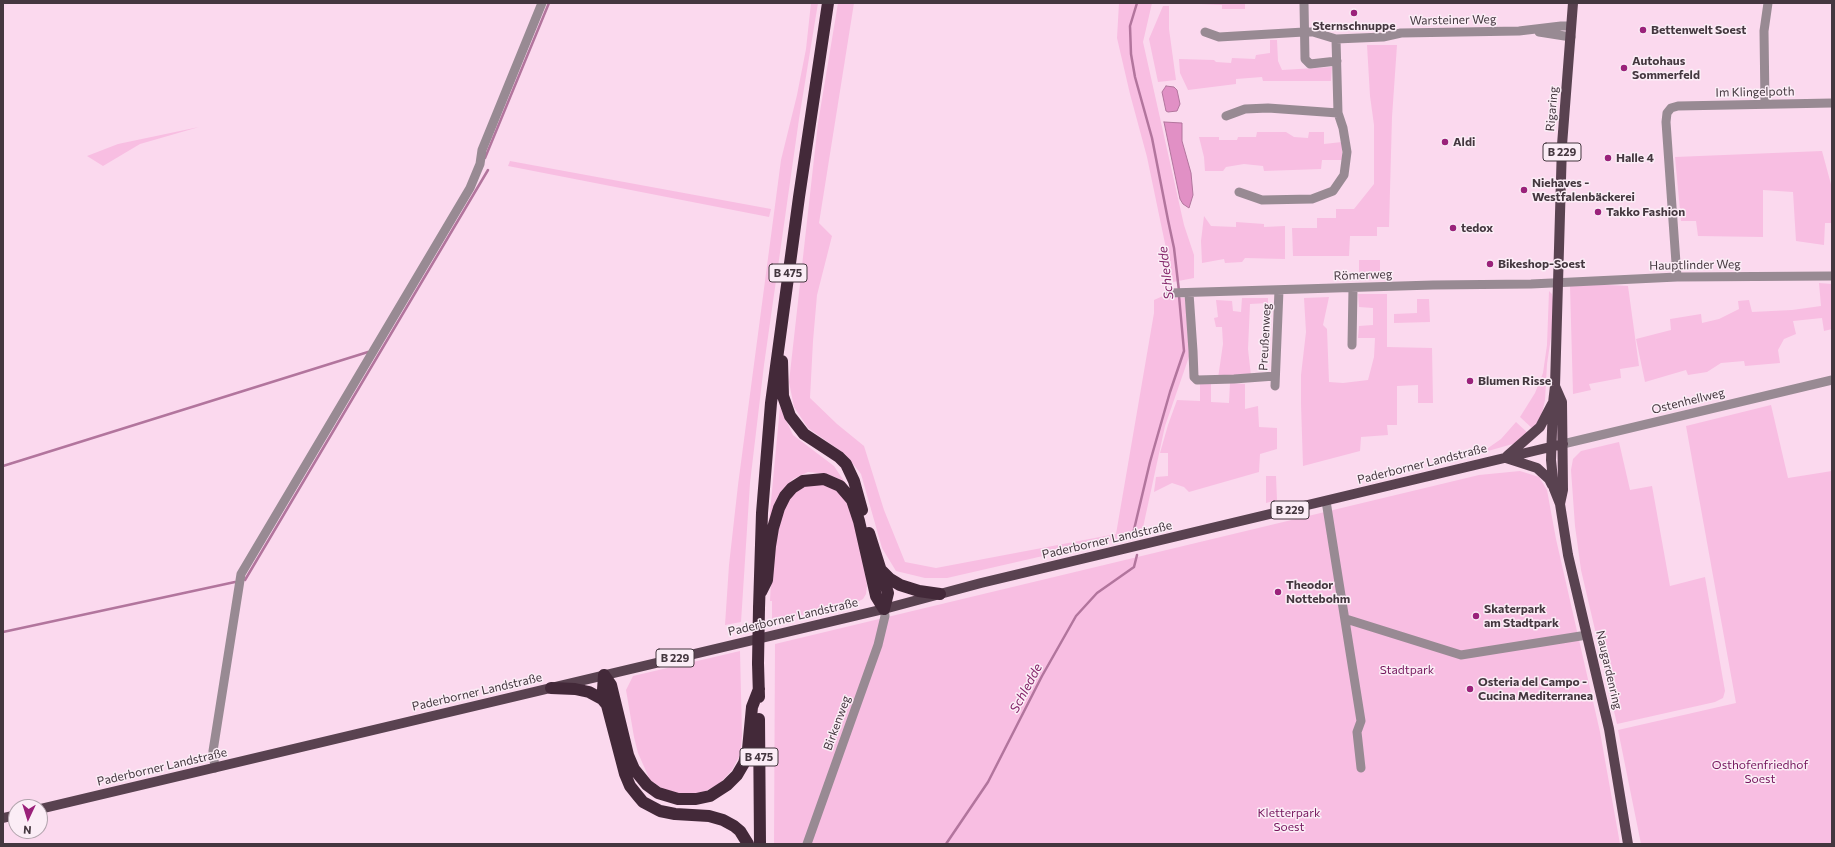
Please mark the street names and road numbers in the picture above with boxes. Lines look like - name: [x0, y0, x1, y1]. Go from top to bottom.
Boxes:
- street label: Warsteiner Weg: [1410, 12, 1496, 28]
- street label: Im Klingelpoth: [1715, 84, 1795, 100]
- street label: Rigaring: [1543, 86, 1561, 132]
- road number: B 229: [1543, 143, 1581, 161]
- street label: Hauptlinder Weg: [1649, 257, 1741, 273]
- road number: B 475: [769, 264, 807, 282]
- street label: Römerweg: [1333, 267, 1393, 283]
- street label: Preußenweg: [1256, 303, 1274, 371]
- street label: Ostenhellweg: [1650, 385, 1726, 417]
- street label: Paderborner Landstraße: [1356, 441, 1488, 487]
- road number: B 229: [1271, 501, 1309, 519]
- street label: Paderborner Landstraße: [1041, 518, 1173, 562]
- street label: Paderborner Landstraße: [727, 595, 859, 639]
- street label: Naugardenring: [1593, 629, 1625, 711]
- road number: B 229: [656, 649, 694, 667]
- street label: Paderborner Landstraße: [411, 670, 543, 714]
- street label: Birkenweg: [820, 694, 854, 752]
- street label: Paderborner Landstraße: [96, 745, 228, 789]
- road number: B 475: [740, 748, 778, 766]

